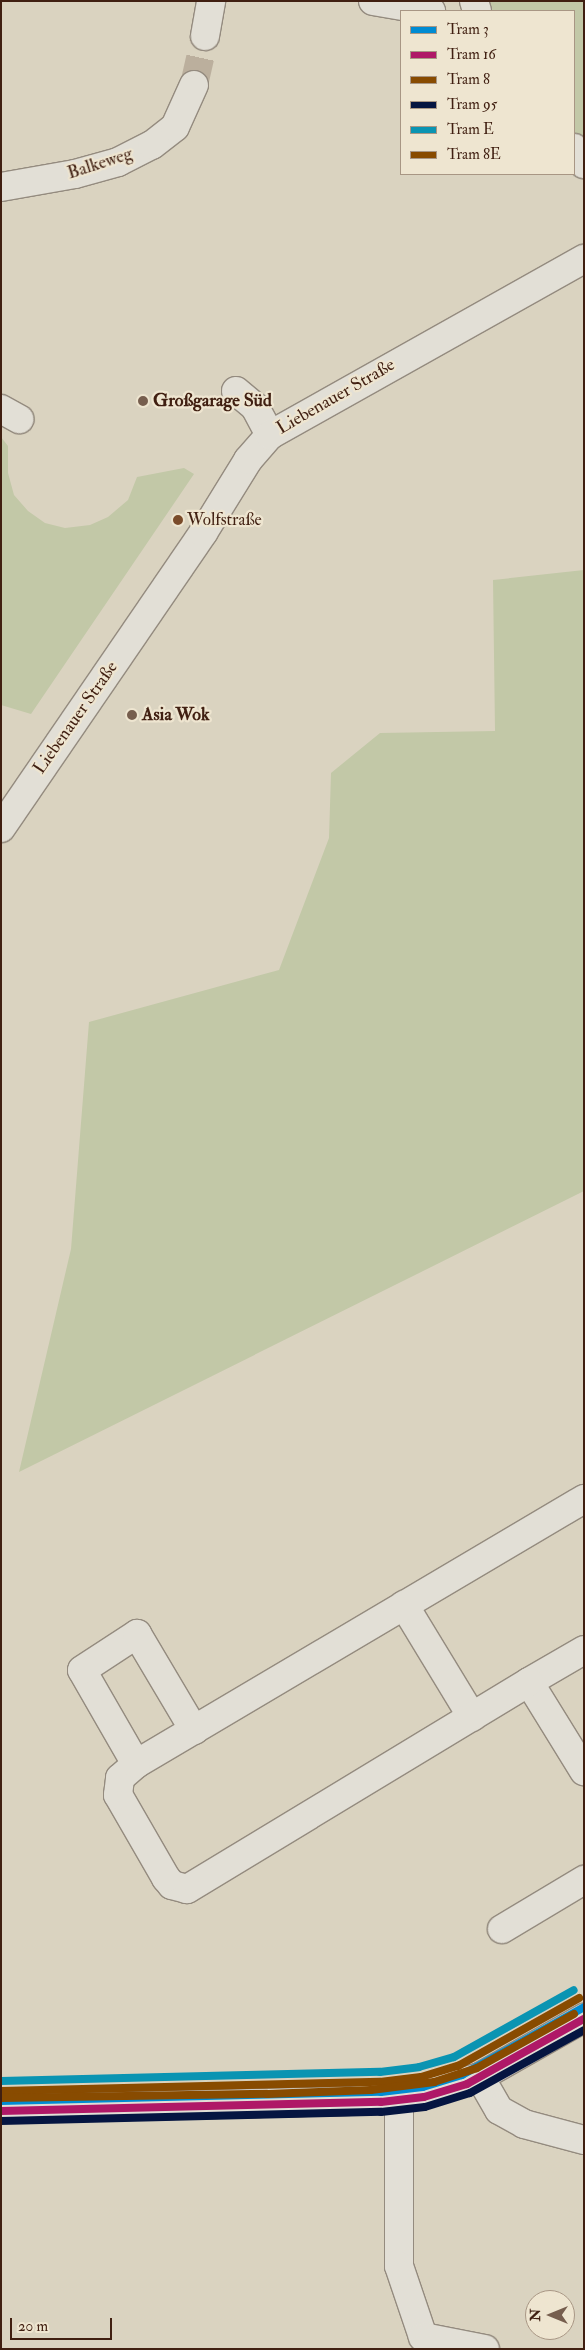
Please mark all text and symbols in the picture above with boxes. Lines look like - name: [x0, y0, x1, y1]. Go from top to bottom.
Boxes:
- legend: [400, 10, 575, 175]
- text: Tram 3: [447, 20, 489, 39]
- text: Tram 16: [447, 45, 496, 64]
- text: Tram 8: [447, 70, 490, 89]
- text: Tram 95: [447, 95, 497, 114]
- text: Tram E: [447, 120, 494, 139]
- street label: Balkeweg: [65, 143, 135, 185]
- text: Tram 8E: [447, 145, 501, 164]
- street label: Liebenauer Straße: [273, 354, 399, 440]
- place label: Großgarage Süd: [153, 390, 272, 412]
- marker: Großgarage Süd: [137, 395, 149, 407]
- place label: Wolfstraße: [187, 510, 262, 530]
- marker: Wolfstraße: [173, 515, 183, 525]
- street label: Liebenauer Straße: [29, 657, 123, 779]
- place label: Asia Wok: [142, 704, 210, 726]
- marker: Asia Wok: [126, 709, 138, 721]
- north arrow: [525, 2290, 575, 2340]
- scale bar: [12, 2308, 115, 2340]
- text: N: [527, 2309, 544, 2321]
- text: 20 m: [18, 2317, 48, 2336]

